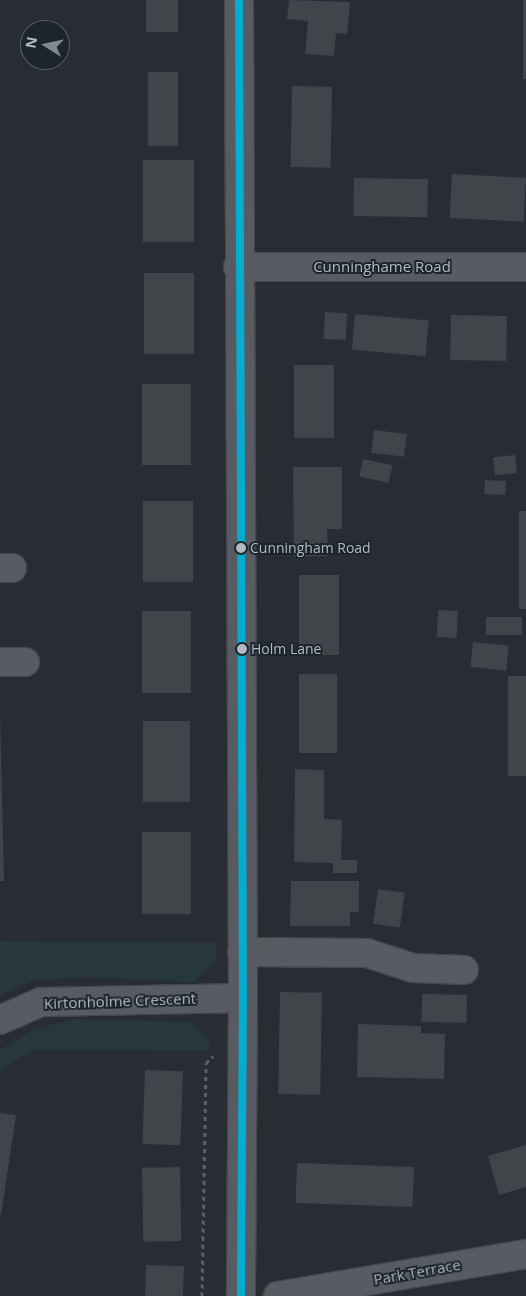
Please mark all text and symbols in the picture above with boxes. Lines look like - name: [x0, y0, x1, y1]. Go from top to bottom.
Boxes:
- north arrow: [20, 20, 70, 70]
- text: N: [20, 35, 41, 50]
- street label: Cunninghame Road: [313, 258, 451, 276]
- place label: Cunningham Road: [250, 540, 371, 556]
- marker: Cunningham Road: [236, 543, 246, 553]
- place label: Holm Lane: [251, 641, 321, 657]
- marker: Holm Lane: [237, 644, 247, 654]
- street label: Kirtonholme Crescent: [44, 989, 196, 1013]
- street label: Park Terrace: [372, 1255, 462, 1289]

